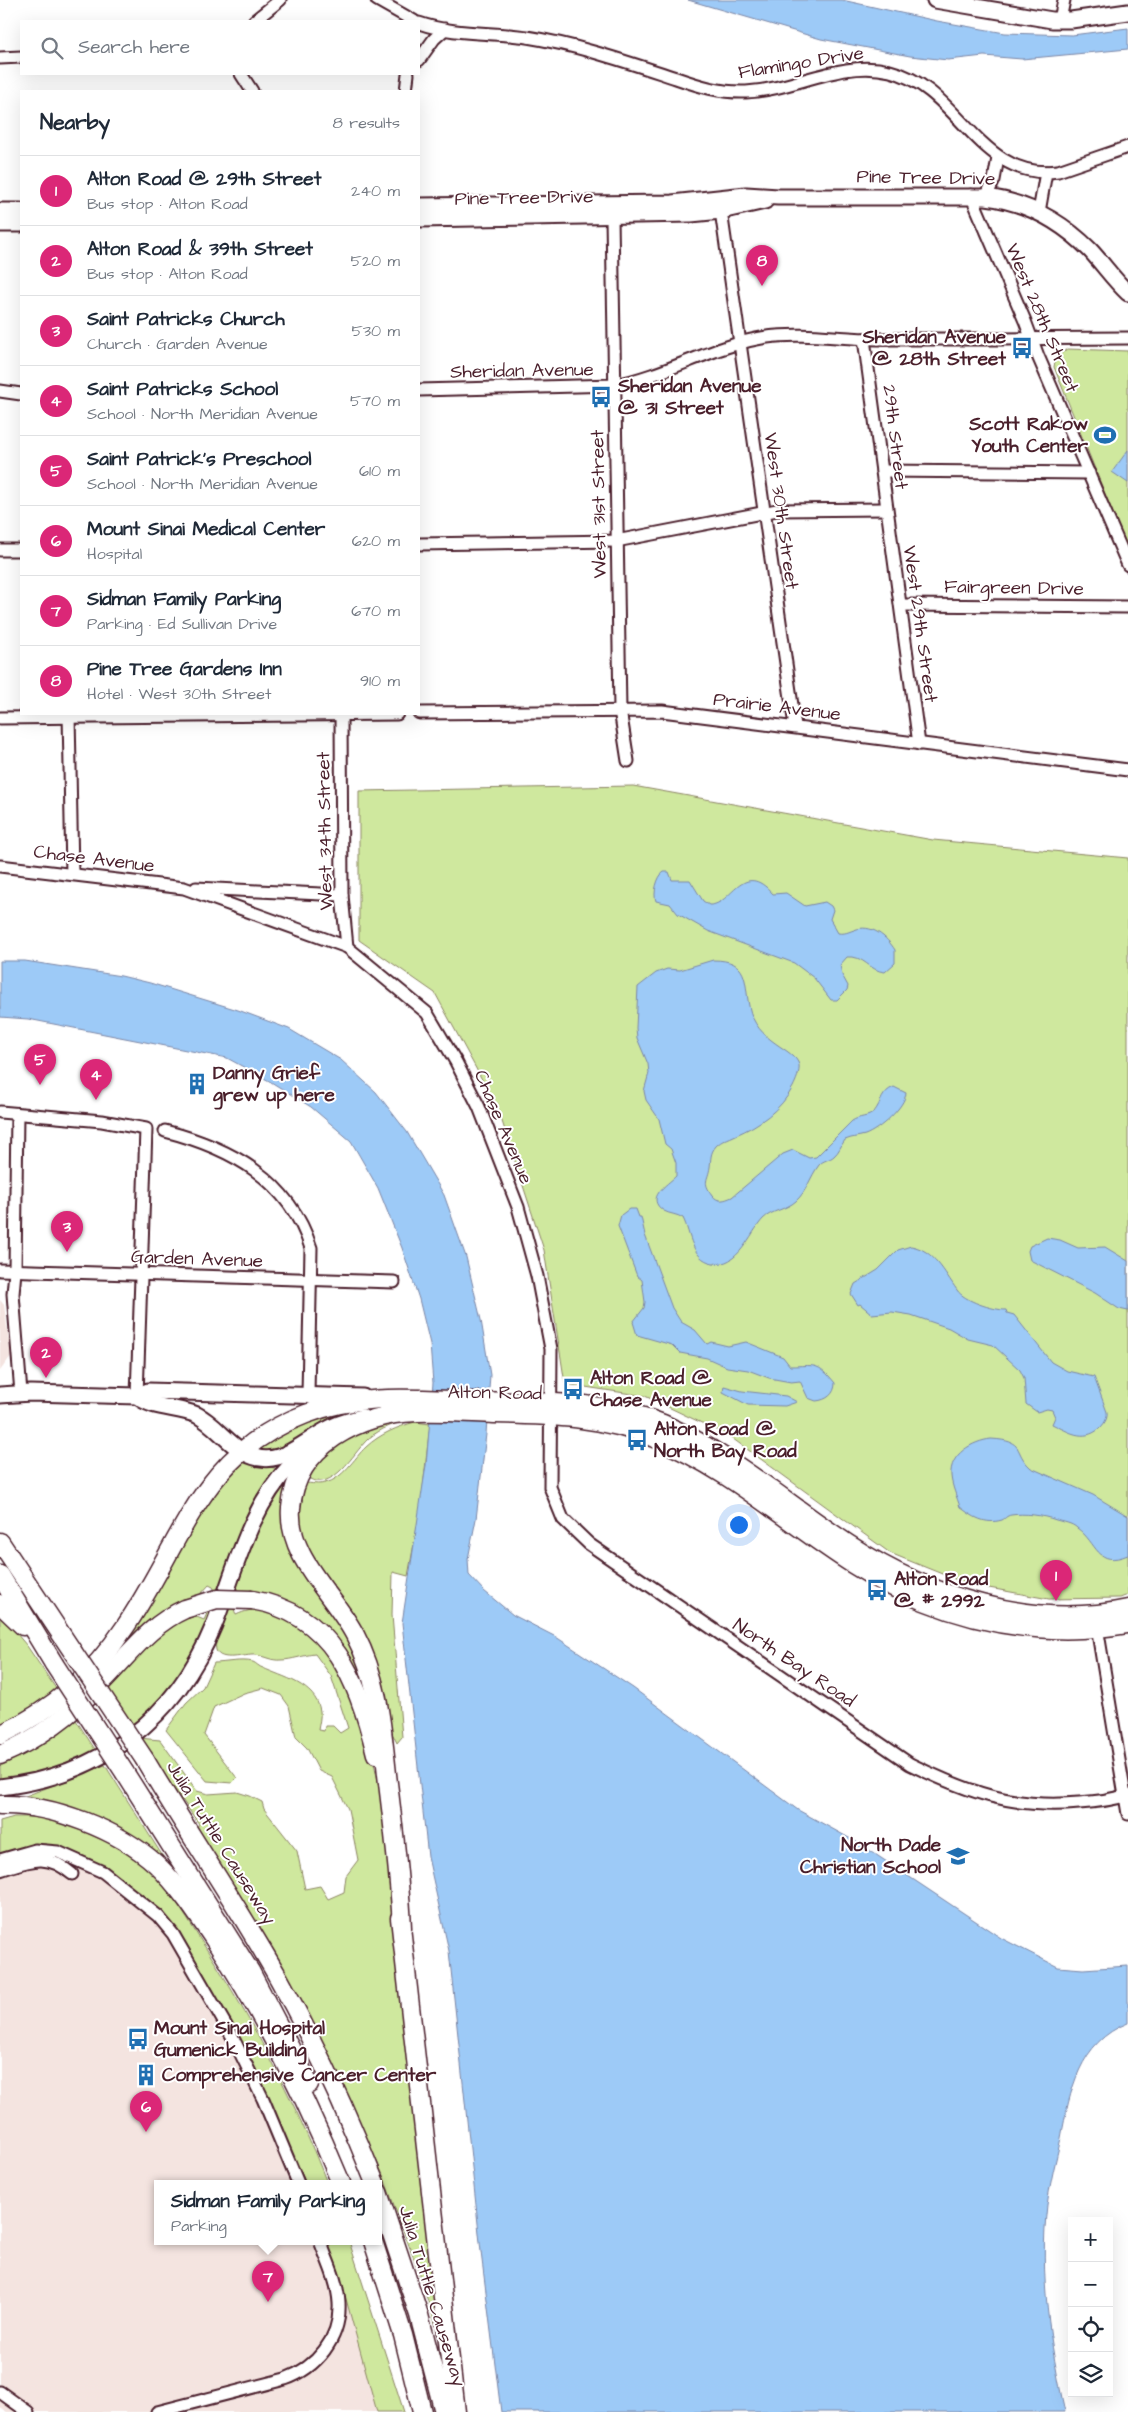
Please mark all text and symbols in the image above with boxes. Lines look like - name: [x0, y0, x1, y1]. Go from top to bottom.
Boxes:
- search box: [20, 20, 420, 75]
- icon: search: [38, 34, 66, 62]
- text: Search here: [78, 34, 190, 61]
- street label: Flamingo Drive: [736, 40, 866, 87]
- text: Nearby: [40, 108, 110, 137]
- text: 8 results: [333, 112, 400, 134]
- street label: Pine Tree Drive: [856, 163, 996, 193]
- text: Alton Road @ 29th Street: [87, 166, 321, 193]
- text: 1: [55, 180, 57, 202]
- text: 240 m: [351, 180, 400, 202]
- street label: Pine Tree Drive: [454, 183, 594, 213]
- text: Bus stop · Alton Road: [87, 193, 248, 215]
- text: Alton Road & 39th Street: [87, 236, 313, 263]
- street label: West 28th Street: [998, 239, 1086, 397]
- pin: 8: [746, 245, 778, 286]
- text: 2: [51, 250, 61, 272]
- text: 520 m: [351, 250, 400, 272]
- text: Bus stop · Alton Road: [87, 263, 248, 285]
- text: Saint Patricks Church: [87, 306, 285, 333]
- text: 3: [52, 320, 60, 342]
- text: 530 m: [352, 320, 400, 342]
- place label: Sheridan Avenue @ 28th Street: [861, 324, 1007, 373]
- text: Church · Garden Avenue: [87, 333, 268, 355]
- bus stop icon: Sheridan Avenue @ 28th Street: [1009, 335, 1035, 361]
- street label: Sheridan Avenue: [450, 356, 594, 386]
- place label: Sheridan Avenue @ 31 Street: [617, 373, 762, 422]
- text: Saint Patricks School: [87, 376, 278, 403]
- street label: 29th Street: [875, 383, 915, 491]
- bus stop icon: Sheridan Avenue @ 31 Street: [588, 384, 614, 410]
- text: 4: [51, 390, 61, 412]
- text: 570 m: [350, 390, 400, 412]
- text: School · North Meridian Avenue: [87, 403, 318, 425]
- place label: Scott Rakow Youth Center: [968, 411, 1089, 460]
- sports icon: Scott Rakow Youth Center: [1092, 422, 1118, 448]
- street label: West 31st Street: [584, 429, 614, 578]
- street label: West 30th Street: [757, 431, 805, 591]
- text: Saint Patrick's Preschool: [87, 446, 312, 473]
- text: 5: [50, 460, 62, 482]
- text: 610 m: [359, 460, 400, 482]
- text: School · North Meridian Avenue: [87, 473, 318, 495]
- text: Mount Sinai Medical Center: [87, 516, 325, 543]
- text: 6: [51, 530, 61, 552]
- text: 620 m: [352, 530, 400, 552]
- text: Hospital: [87, 543, 142, 565]
- street label: West 29th Street: [896, 544, 944, 704]
- street label: Fairgreen Drive: [944, 573, 1084, 604]
- text: Sidman Family Parking: [87, 586, 281, 613]
- text: 7: [51, 600, 61, 622]
- text: 670 m: [351, 600, 400, 622]
- text: Parking · Ed Sullivan Drive: [87, 613, 277, 635]
- text: Pine Tree Gardens Inn: [87, 656, 282, 683]
- text: 8: [51, 670, 61, 692]
- text: 910 m: [360, 670, 400, 692]
- text: Hotel · West 30th Street: [87, 683, 271, 705]
- street label: Prairie Avenue: [712, 686, 842, 728]
- street label: West 34th Street: [310, 751, 340, 911]
- street label: Chase Avenue: [32, 838, 156, 880]
- pin: 5: [24, 1044, 56, 1085]
- pin: 4: [80, 1059, 112, 1100]
- place label: Danny Grief grew up here: [213, 1060, 336, 1110]
- street label: Chase Avenue: [467, 1066, 539, 1188]
- building icon: Danny Grief grew up here: [184, 1071, 210, 1097]
- pin: 3: [51, 1211, 83, 1252]
- street label: Garden Avenue: [130, 1243, 264, 1275]
- pin: 2: [30, 1337, 62, 1378]
- place label: Alton Road @ Chase Avenue: [590, 1365, 712, 1414]
- bus stop icon: Alton Road @ Chase Avenue: [560, 1376, 586, 1402]
- street label: Alton Road: [448, 1379, 543, 1407]
- place label: Alton Road @ North Bay Road: [654, 1416, 797, 1466]
- bus stop icon: Alton Road @ North Bay Road: [624, 1427, 650, 1453]
- your location: [726, 1512, 752, 1538]
- pin: 1: [1040, 1560, 1072, 1601]
- place label: Alton Road @ # 2992: [894, 1566, 989, 1615]
- bus stop icon: Alton Road @ # 2992: [864, 1577, 890, 1603]
- street label: North Bay Road: [727, 1612, 861, 1715]
- street label: Julia Tuttle Causeway: [159, 1756, 283, 1931]
- place label: North Dade Christian School: [800, 1832, 942, 1881]
- school or university icon: North Dade Christian School: [945, 1843, 971, 1869]
- place label: Mount Sinai Hospital Gumenick Building: [154, 2015, 325, 2065]
- bus stop icon: Mount Sinai Hospital Gumenick Building: [125, 2026, 151, 2052]
- building icon: Comprehensive Cancer Center: [133, 2062, 159, 2088]
- place label: Comprehensive Cancer Center: [162, 2062, 437, 2089]
- pin: 6: [130, 2091, 162, 2132]
- popup: [154, 2180, 382, 2245]
- text: Sidman Family Parking: [171, 2188, 365, 2215]
- street label: Julia Tuttle Causeway: [391, 2202, 473, 2391]
- text: Parking: [171, 2215, 227, 2237]
- map controls: [1068, 2217, 1113, 2397]
- button: +: [1068, 2217, 1113, 2262]
- pin: 7: [252, 2261, 284, 2302]
- button: −: [1068, 2262, 1113, 2307]
- button: locate: [1068, 2307, 1113, 2352]
- button: layers: [1068, 2352, 1113, 2397]

